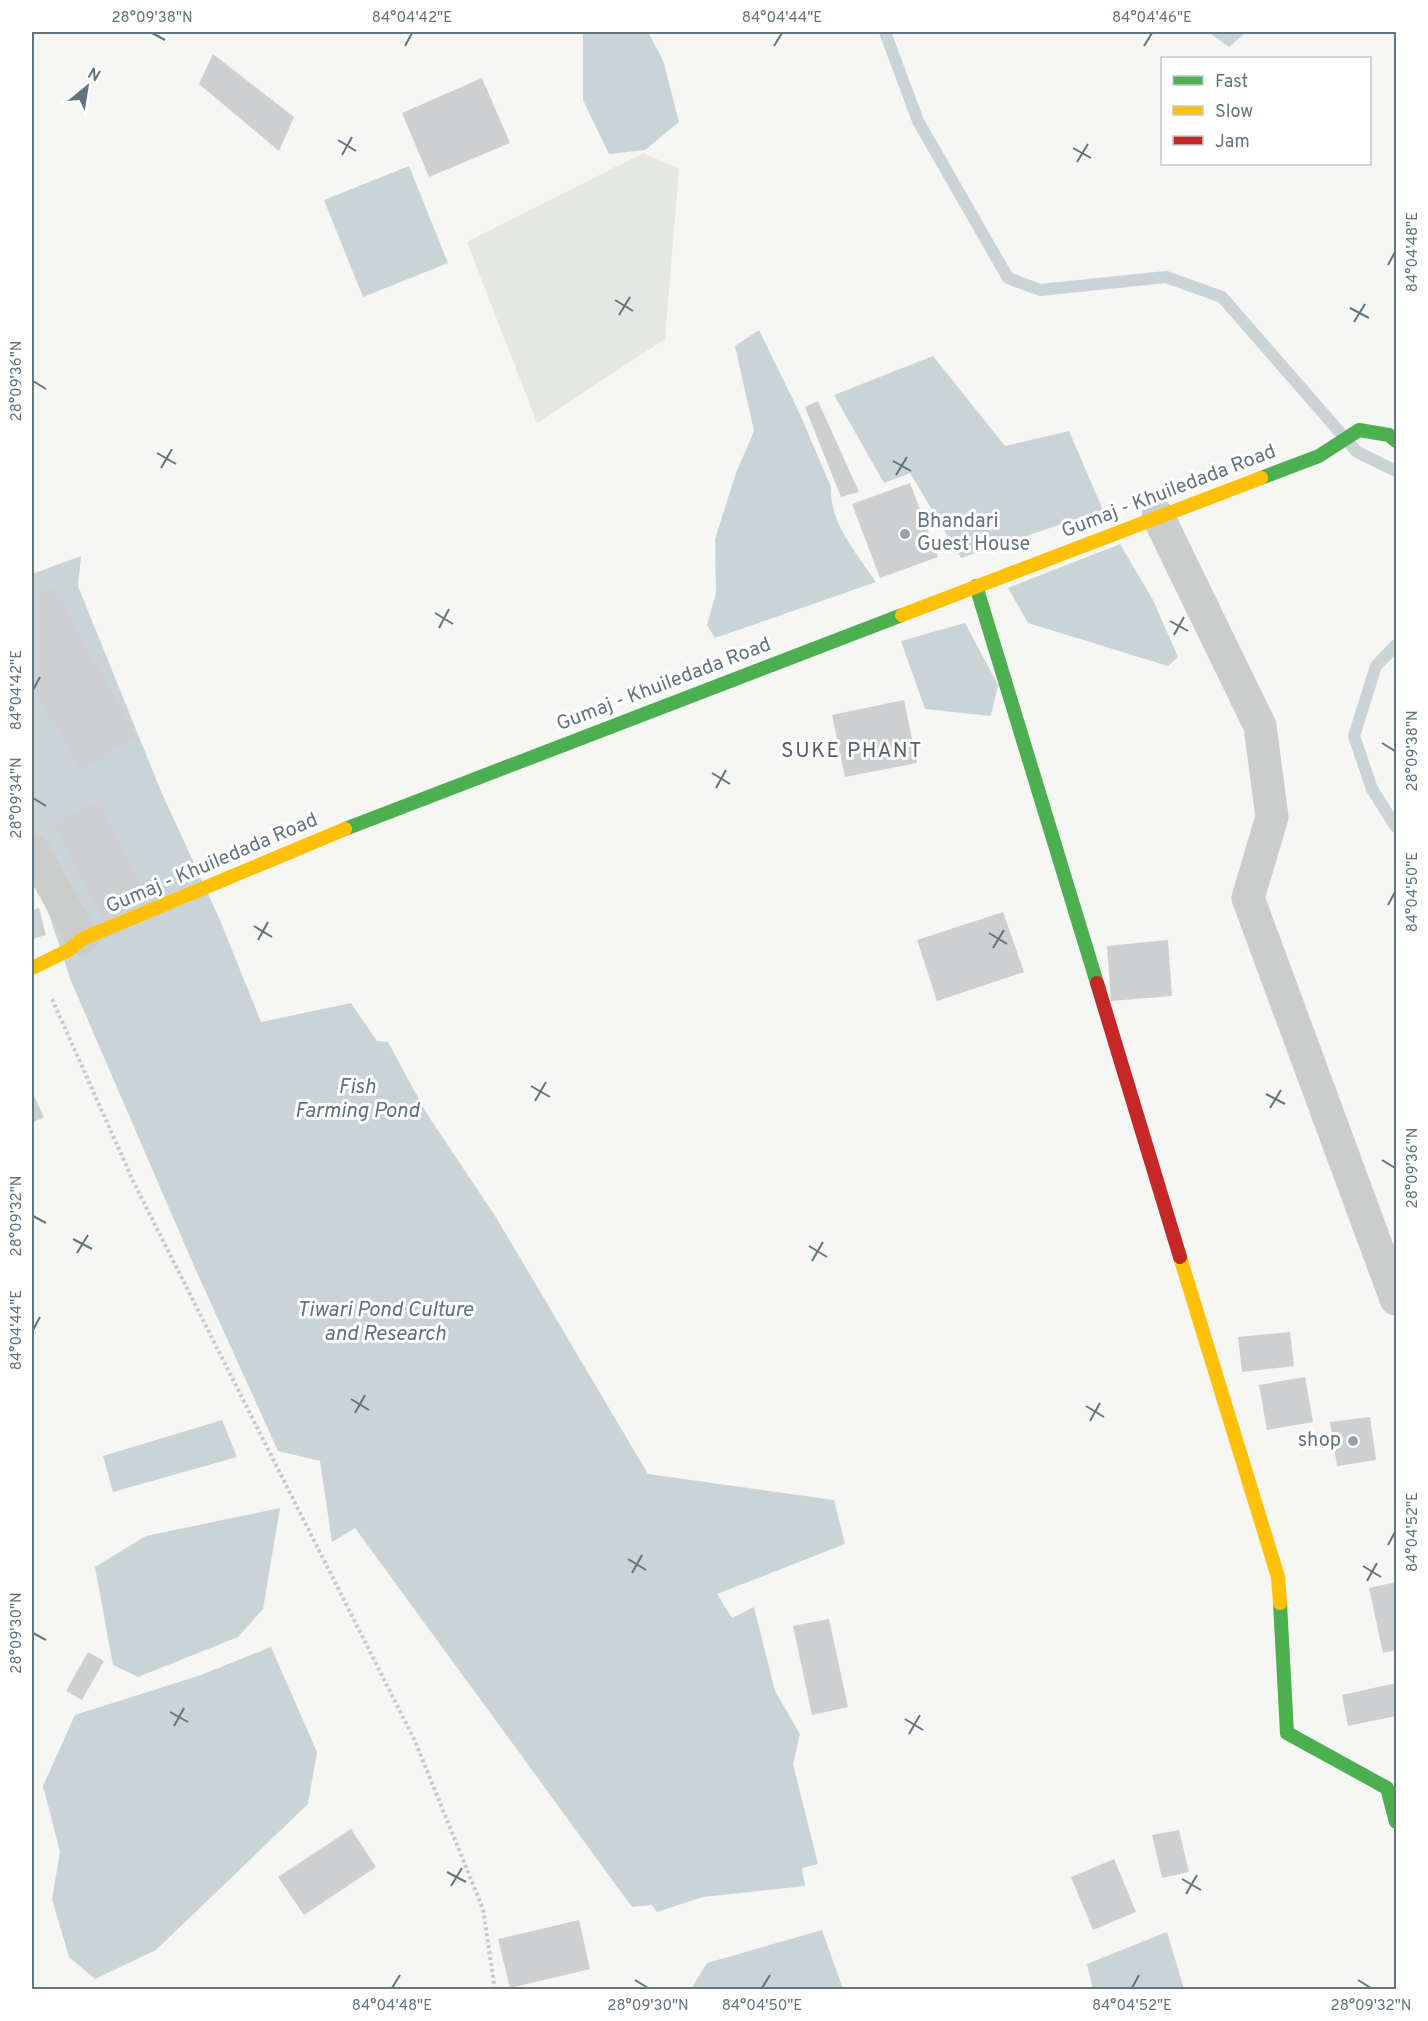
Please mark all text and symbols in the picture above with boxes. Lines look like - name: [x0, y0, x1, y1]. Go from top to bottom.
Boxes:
- text: 28°09'38"N: [111, 9, 193, 28]
- text: 84°04'42"E: [372, 9, 452, 28]
- text: 84°04'44"E: [742, 9, 822, 28]
- text: 84°04'46"E: [1112, 9, 1192, 28]
- north arrow: [57, 57, 117, 117]
- legend: [1161, 57, 1371, 165]
- text: N: [84, 64, 103, 87]
- text: Fast: [1215, 71, 1248, 94]
- text: Slow: [1215, 101, 1253, 124]
- text: Jam: [1215, 131, 1250, 154]
- text: 84°04'48"E: [1404, 212, 1423, 292]
- text: 28°09'36"N: [8, 341, 27, 421]
- street label: Gumaj - Khuiledada Road: [1058, 439, 1280, 545]
- place label: Bhandari Guest House: [917, 509, 1030, 558]
- marker: Bhandari Guest House: [898, 527, 912, 541]
- street label: Gumaj - Khuiledada Road: [553, 632, 775, 738]
- text: 84°04'42"E: [8, 650, 27, 730]
- text: 28°09'38"N: [1404, 710, 1423, 792]
- district label: SUKE PHANT: [781, 738, 923, 765]
- text: 28°09'34"N: [8, 757, 27, 839]
- street label: Gumaj - Khuiledada Road: [102, 808, 322, 920]
- text: 84°04'50"E: [1404, 852, 1423, 932]
- water label: Fish Farming Pond: [295, 1074, 421, 1125]
- text: 28°09'36"N: [1404, 1128, 1423, 1208]
- text: 28°09'32"N: [8, 1176, 27, 1256]
- text: 84°04'44"E: [8, 1290, 27, 1370]
- water label: Tiwari Pond Culture and Research: [297, 1297, 474, 1348]
- place label: shop: [1298, 1428, 1341, 1454]
- marker: shop: [1346, 1434, 1360, 1448]
- text: 84°04'52"E: [1404, 1492, 1423, 1572]
- text: 28°09'30"N: [8, 1592, 27, 1674]
- text: 84°04'48"E: [352, 1997, 432, 2016]
- text: 28°09'30"N: [607, 1997, 689, 2016]
- text: 84°04'50"E: [722, 1997, 802, 2016]
- text: 84°04'52"E: [1092, 1997, 1172, 2016]
- text: 28°09'32"N: [1331, 1997, 1411, 2016]

